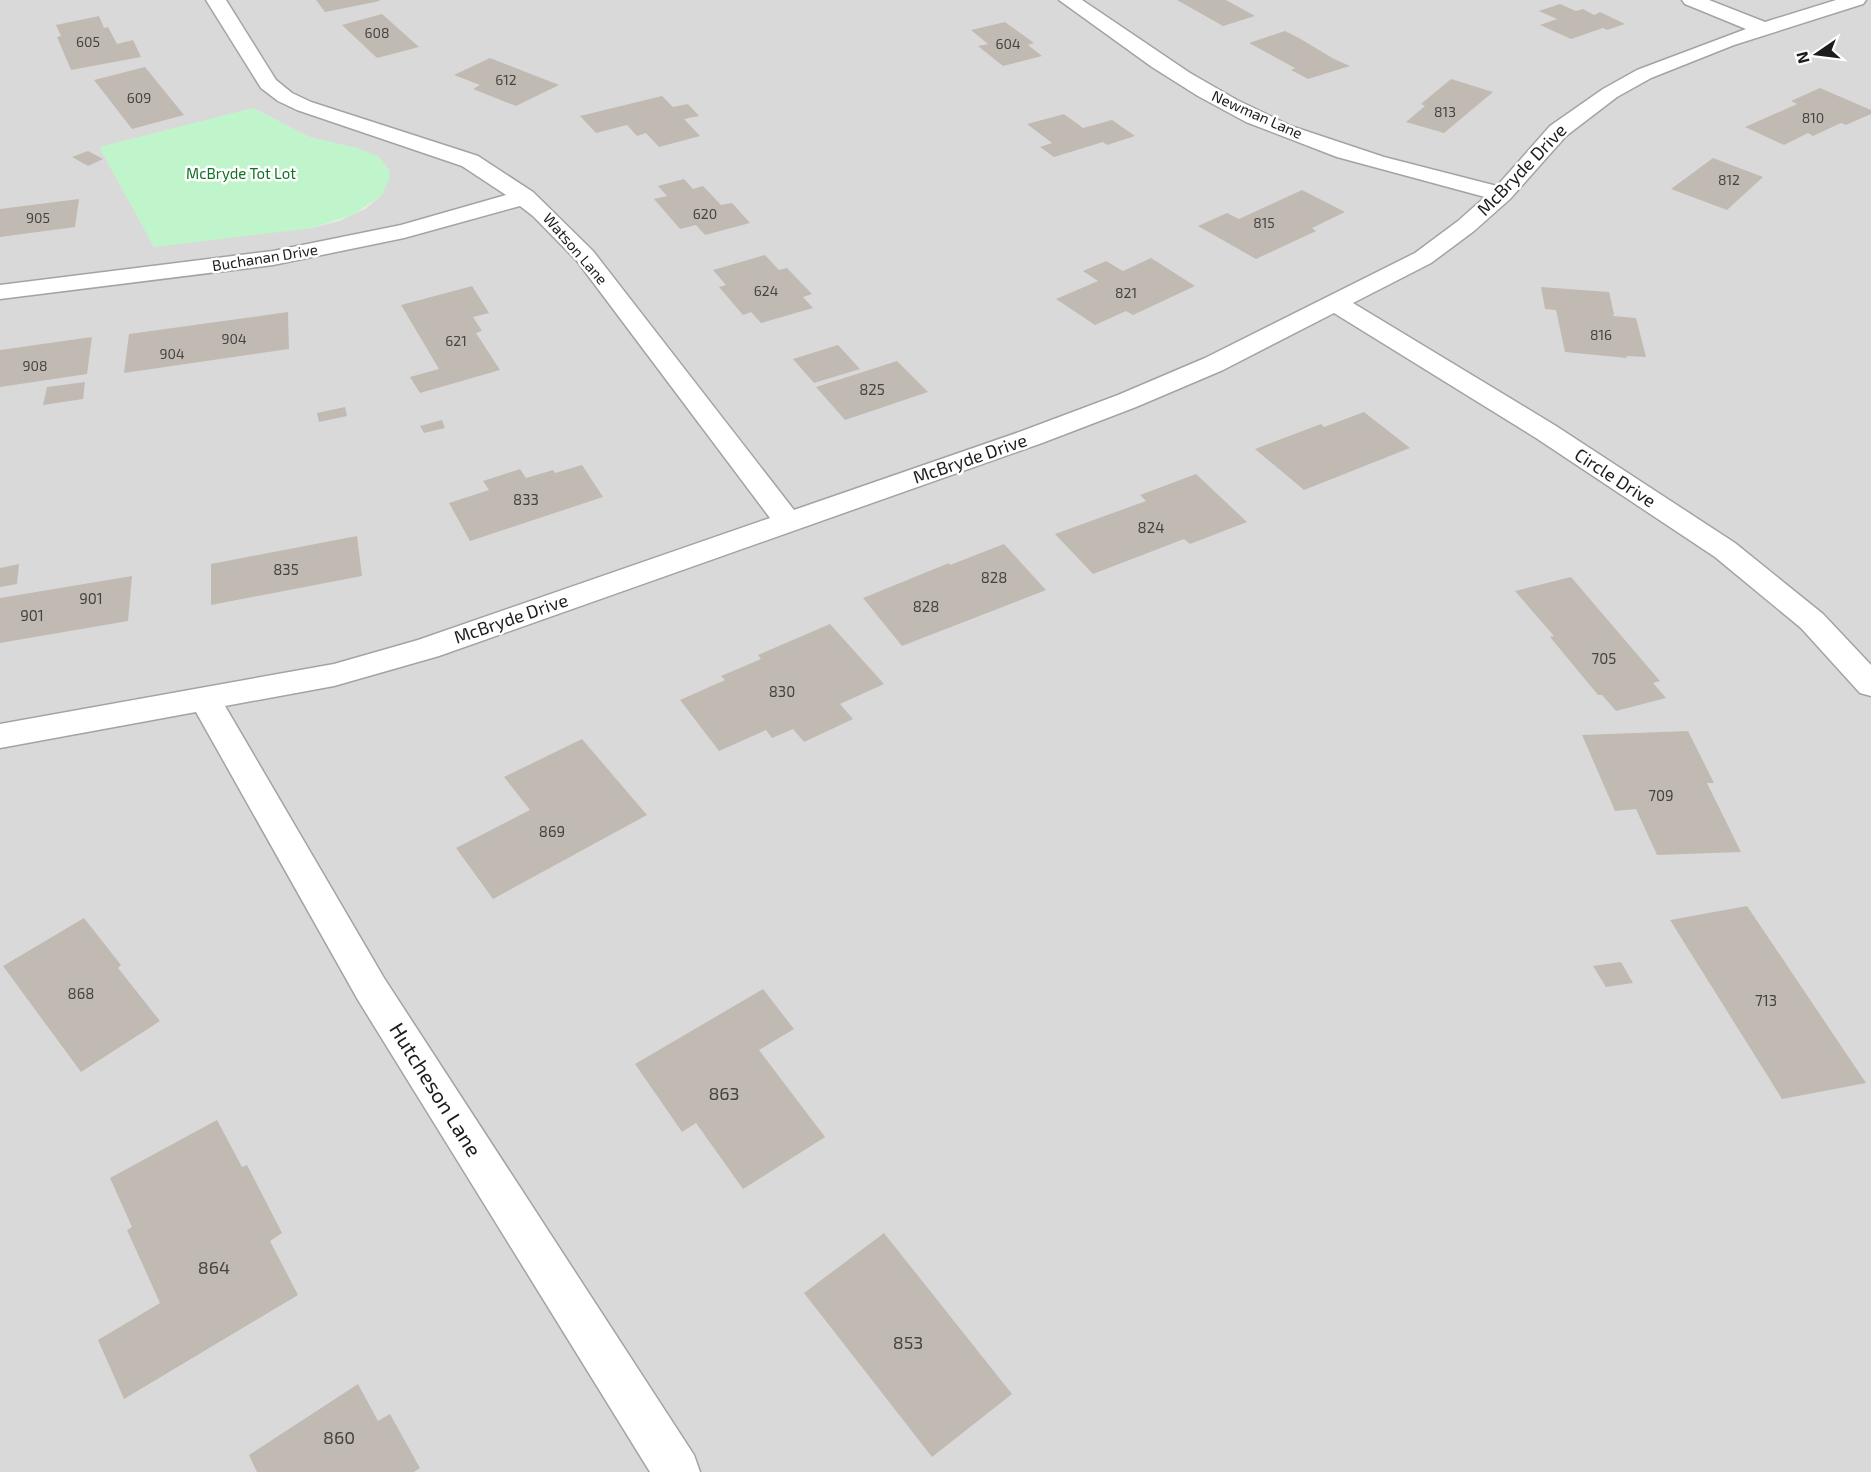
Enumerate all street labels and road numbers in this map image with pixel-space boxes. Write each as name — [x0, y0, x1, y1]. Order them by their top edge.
street label: Newman Lane — [1209, 86, 1305, 142]
street label: McBryde Drive — [1472, 119, 1571, 220]
street label: Watson Lane — [540, 209, 612, 288]
street label: Buchanan Drive — [211, 240, 319, 274]
street label: McBryde Drive — [910, 428, 1030, 488]
street label: Circle Drive — [1571, 443, 1660, 512]
street label: McBryde Drive — [451, 588, 571, 648]
street label: Hutcheson Lane — [385, 1018, 487, 1161]

